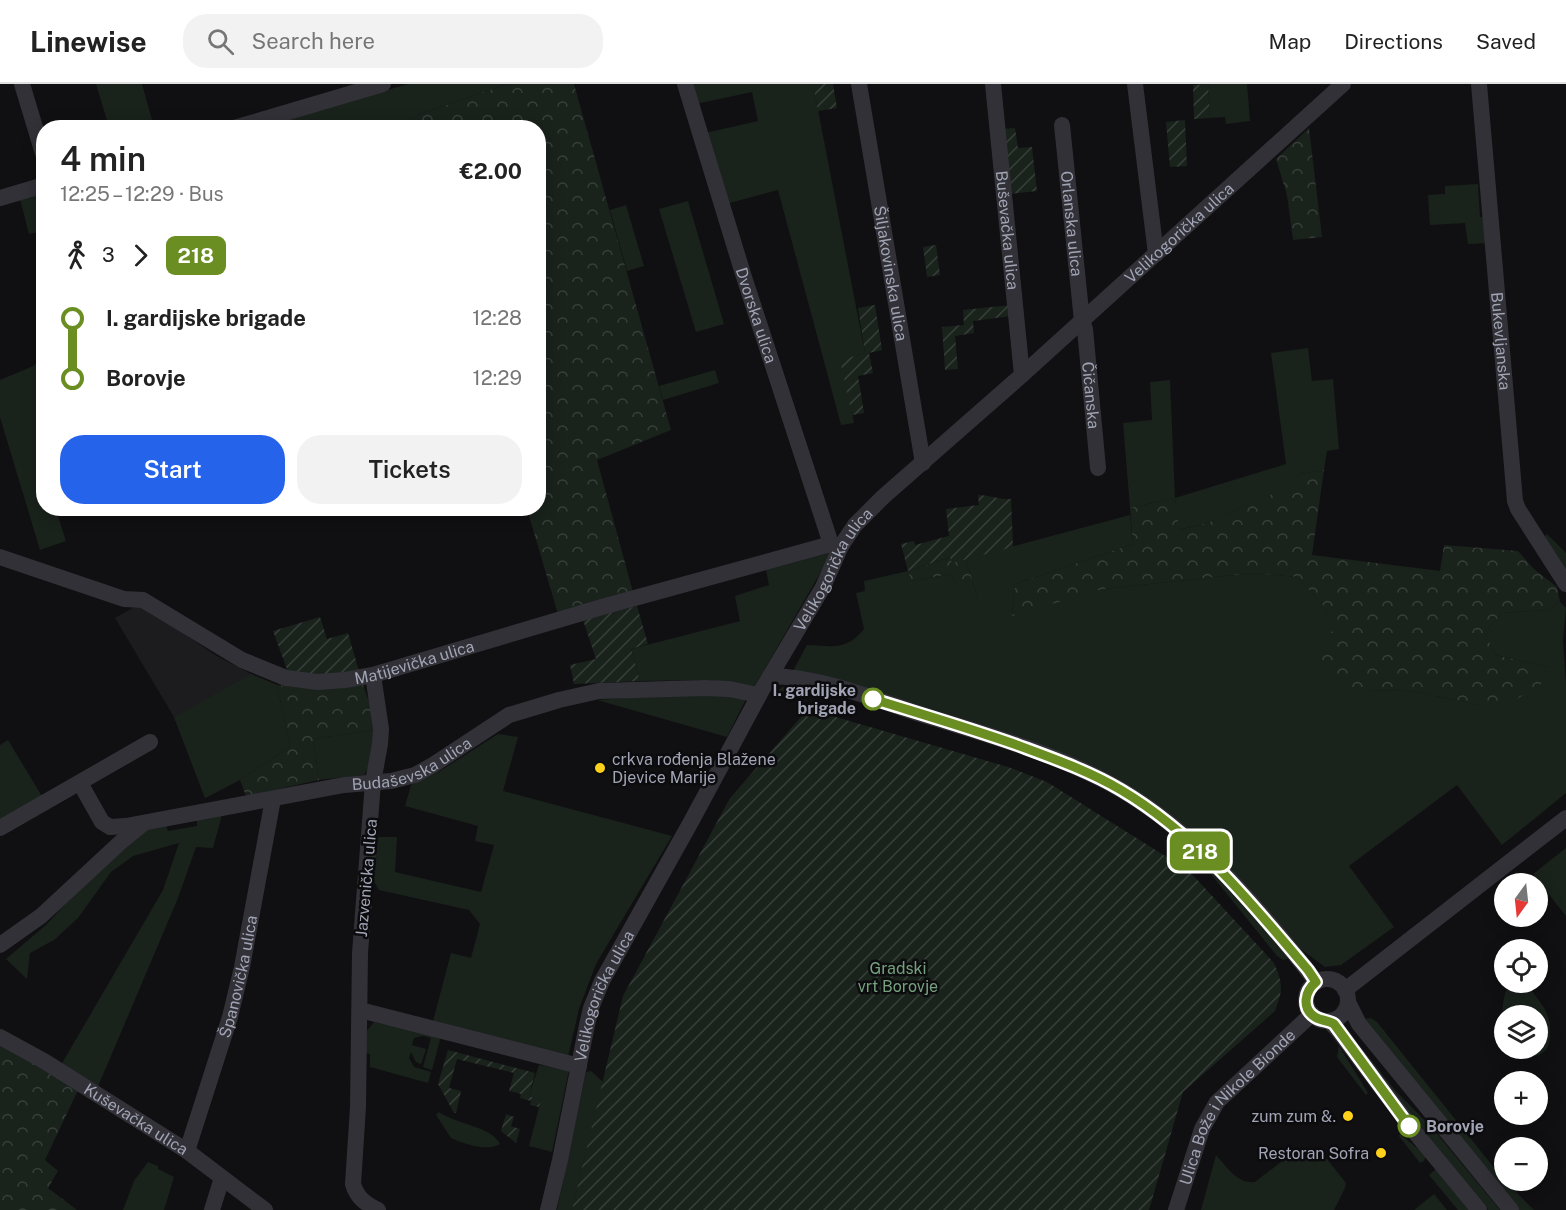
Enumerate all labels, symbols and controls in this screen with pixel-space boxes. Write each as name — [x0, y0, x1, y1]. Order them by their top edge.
search box — [183, 14, 603, 68]
text: Linewise — [30, 25, 147, 58]
icon: search — [204, 25, 237, 58]
text: Search here — [252, 28, 375, 54]
text: Map — [1269, 29, 1311, 54]
text: Directions — [1344, 29, 1443, 54]
text: Saved — [1476, 29, 1536, 54]
text: 4 min — [60, 140, 146, 178]
text: €2.00 — [459, 158, 522, 184]
street label: Buševačka ulica — [992, 170, 1022, 291]
street label: Orlanska ulica — [1057, 170, 1086, 277]
street label: Velikogorička ulica — [1121, 179, 1238, 287]
text: 12:25 – 12:29 · Bus — [60, 182, 224, 206]
street label: Šiljakovinska ulica — [870, 204, 911, 342]
icon: walk — [60, 239, 93, 272]
icon: forward — [124, 239, 157, 272]
text: 3 — [102, 243, 115, 267]
text: 218 — [178, 243, 214, 268]
street label: Dvorska ulica — [732, 265, 780, 366]
street label: Bukevljanska — [1487, 291, 1514, 391]
text: I. gardijske brigade — [106, 305, 306, 331]
text: 12:28 — [472, 306, 522, 330]
street label: Čičanska — [1078, 361, 1103, 430]
text: Borovje — [106, 365, 186, 391]
text: 12:29 — [473, 366, 522, 390]
button: Start — [60, 435, 285, 504]
button: Tickets — [297, 435, 522, 504]
street label: Velikogorička ulica — [790, 504, 877, 635]
street label: Matijevička ulica — [353, 637, 476, 688]
place label: I. gardijske brigade — [773, 681, 856, 718]
marker: I. gardijske brigade — [862, 688, 884, 710]
street label: Budaševska ulica — [351, 733, 475, 794]
place label: crkva rođenja Blažene Djevice Marije — [612, 750, 776, 787]
marker: crkva rođenja Blažene Djevice Marije — [593, 761, 607, 775]
street label: Jazvenička ulica — [352, 818, 381, 938]
line badge: 218 — [1166, 832, 1234, 870]
text: 218 — [1182, 839, 1218, 864]
north arrow — [1494, 873, 1548, 927]
map controls — [1494, 873, 1548, 1191]
street label: Španovička ulica — [214, 914, 261, 1040]
street label: Velikogorička ulica — [571, 927, 638, 1064]
button: locate — [1494, 939, 1548, 993]
park label: Gradski vrt Borovje — [858, 959, 938, 996]
button: layers — [1494, 1005, 1548, 1059]
street label: Ulica Bože i Nikole Bionde — [1176, 1025, 1299, 1187]
button: + — [1494, 1071, 1548, 1125]
street label: Kuševačka ulica — [80, 1080, 191, 1159]
place label: zum zum &. — [1252, 1107, 1336, 1126]
marker: zum zum &. — [1341, 1109, 1355, 1123]
marker: Borovje — [1398, 1115, 1420, 1137]
place label: Borovje — [1426, 1117, 1484, 1136]
button: − — [1494, 1137, 1548, 1191]
place label: Restoran Sofra — [1258, 1144, 1369, 1163]
marker: Restoran Sofra — [1374, 1146, 1388, 1160]

